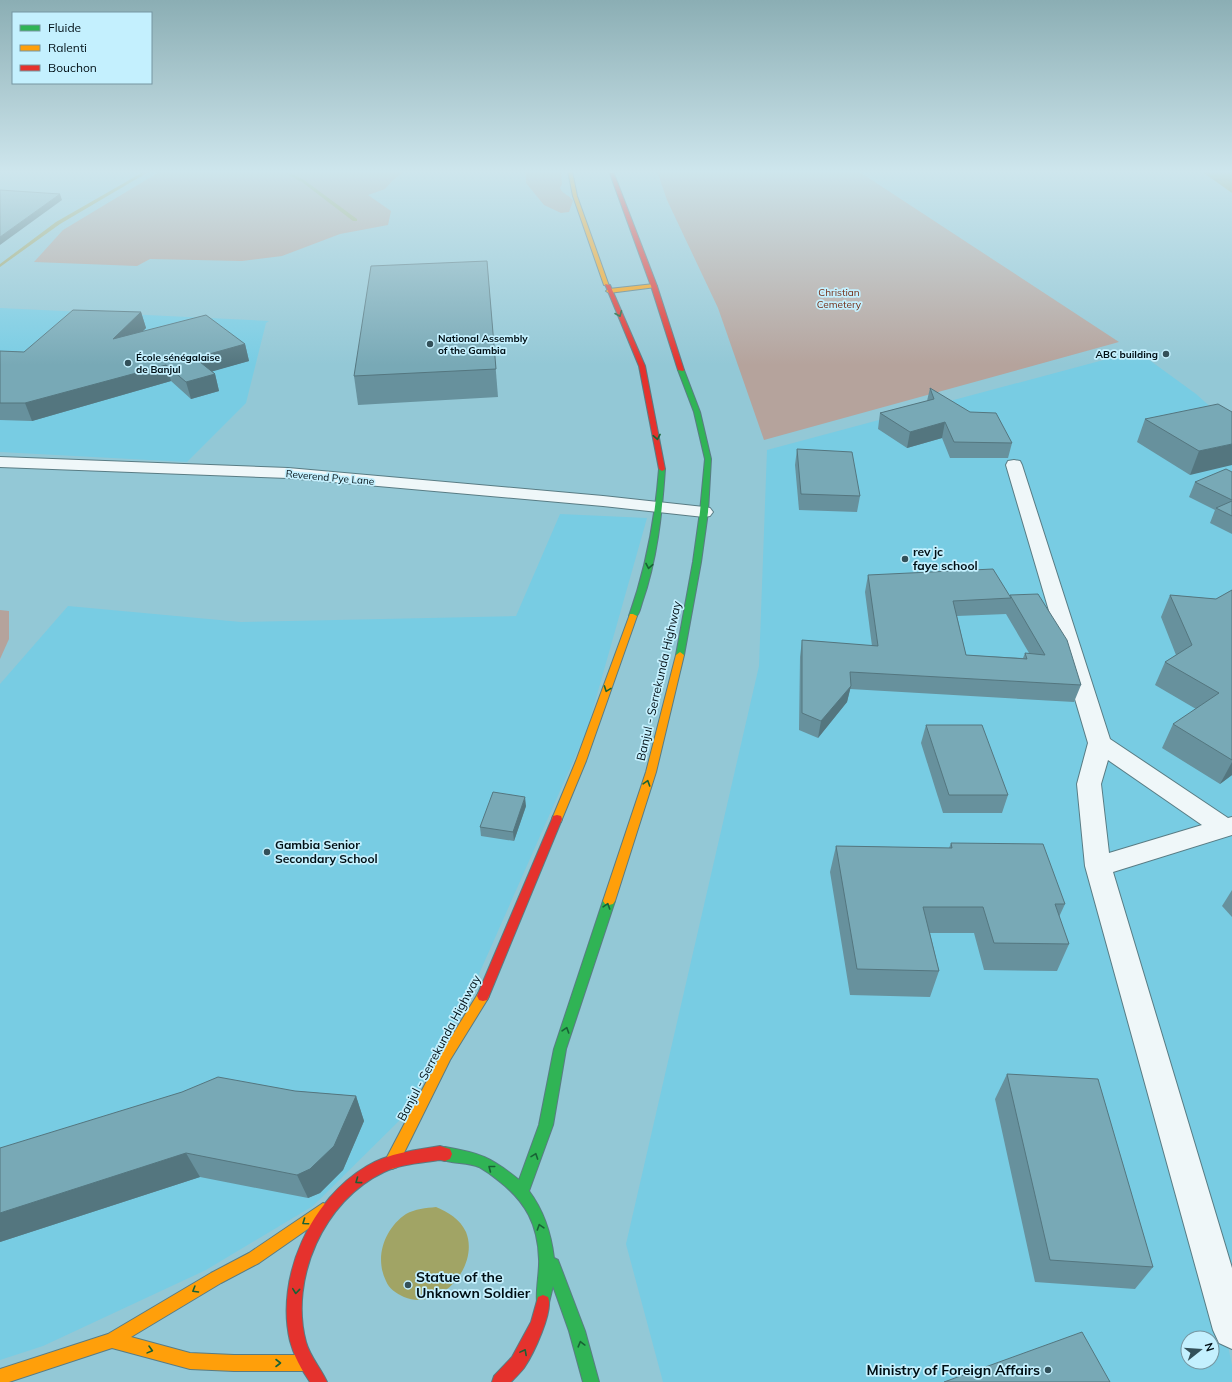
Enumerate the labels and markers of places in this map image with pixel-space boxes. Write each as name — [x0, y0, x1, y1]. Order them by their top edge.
place label: National Assembly of the Gambia — [438, 332, 528, 357]
marker: National Assembly of the Gambia — [425, 339, 435, 349]
place label: ABC building — [1096, 348, 1158, 361]
marker: ABC building — [1161, 349, 1171, 359]
place label: École sénégalaise de Banjul — [136, 351, 220, 376]
marker: École sénégalaise de Banjul — [123, 358, 133, 368]
place label: rev jc faye school — [913, 544, 978, 573]
marker: rev jc faye school — [900, 554, 910, 564]
place label: Gambia Senior Secondary School — [275, 837, 378, 866]
marker: Gambia Senior Secondary School — [262, 847, 272, 857]
place label: Statue of the Unknown Soldier — [416, 1268, 531, 1302]
marker: Statue of the Unknown Soldier — [403, 1280, 413, 1290]
place label: Ministry of Foreign Affairs — [866, 1361, 1040, 1379]
marker: Ministry of Foreign Affairs — [1043, 1365, 1053, 1375]

